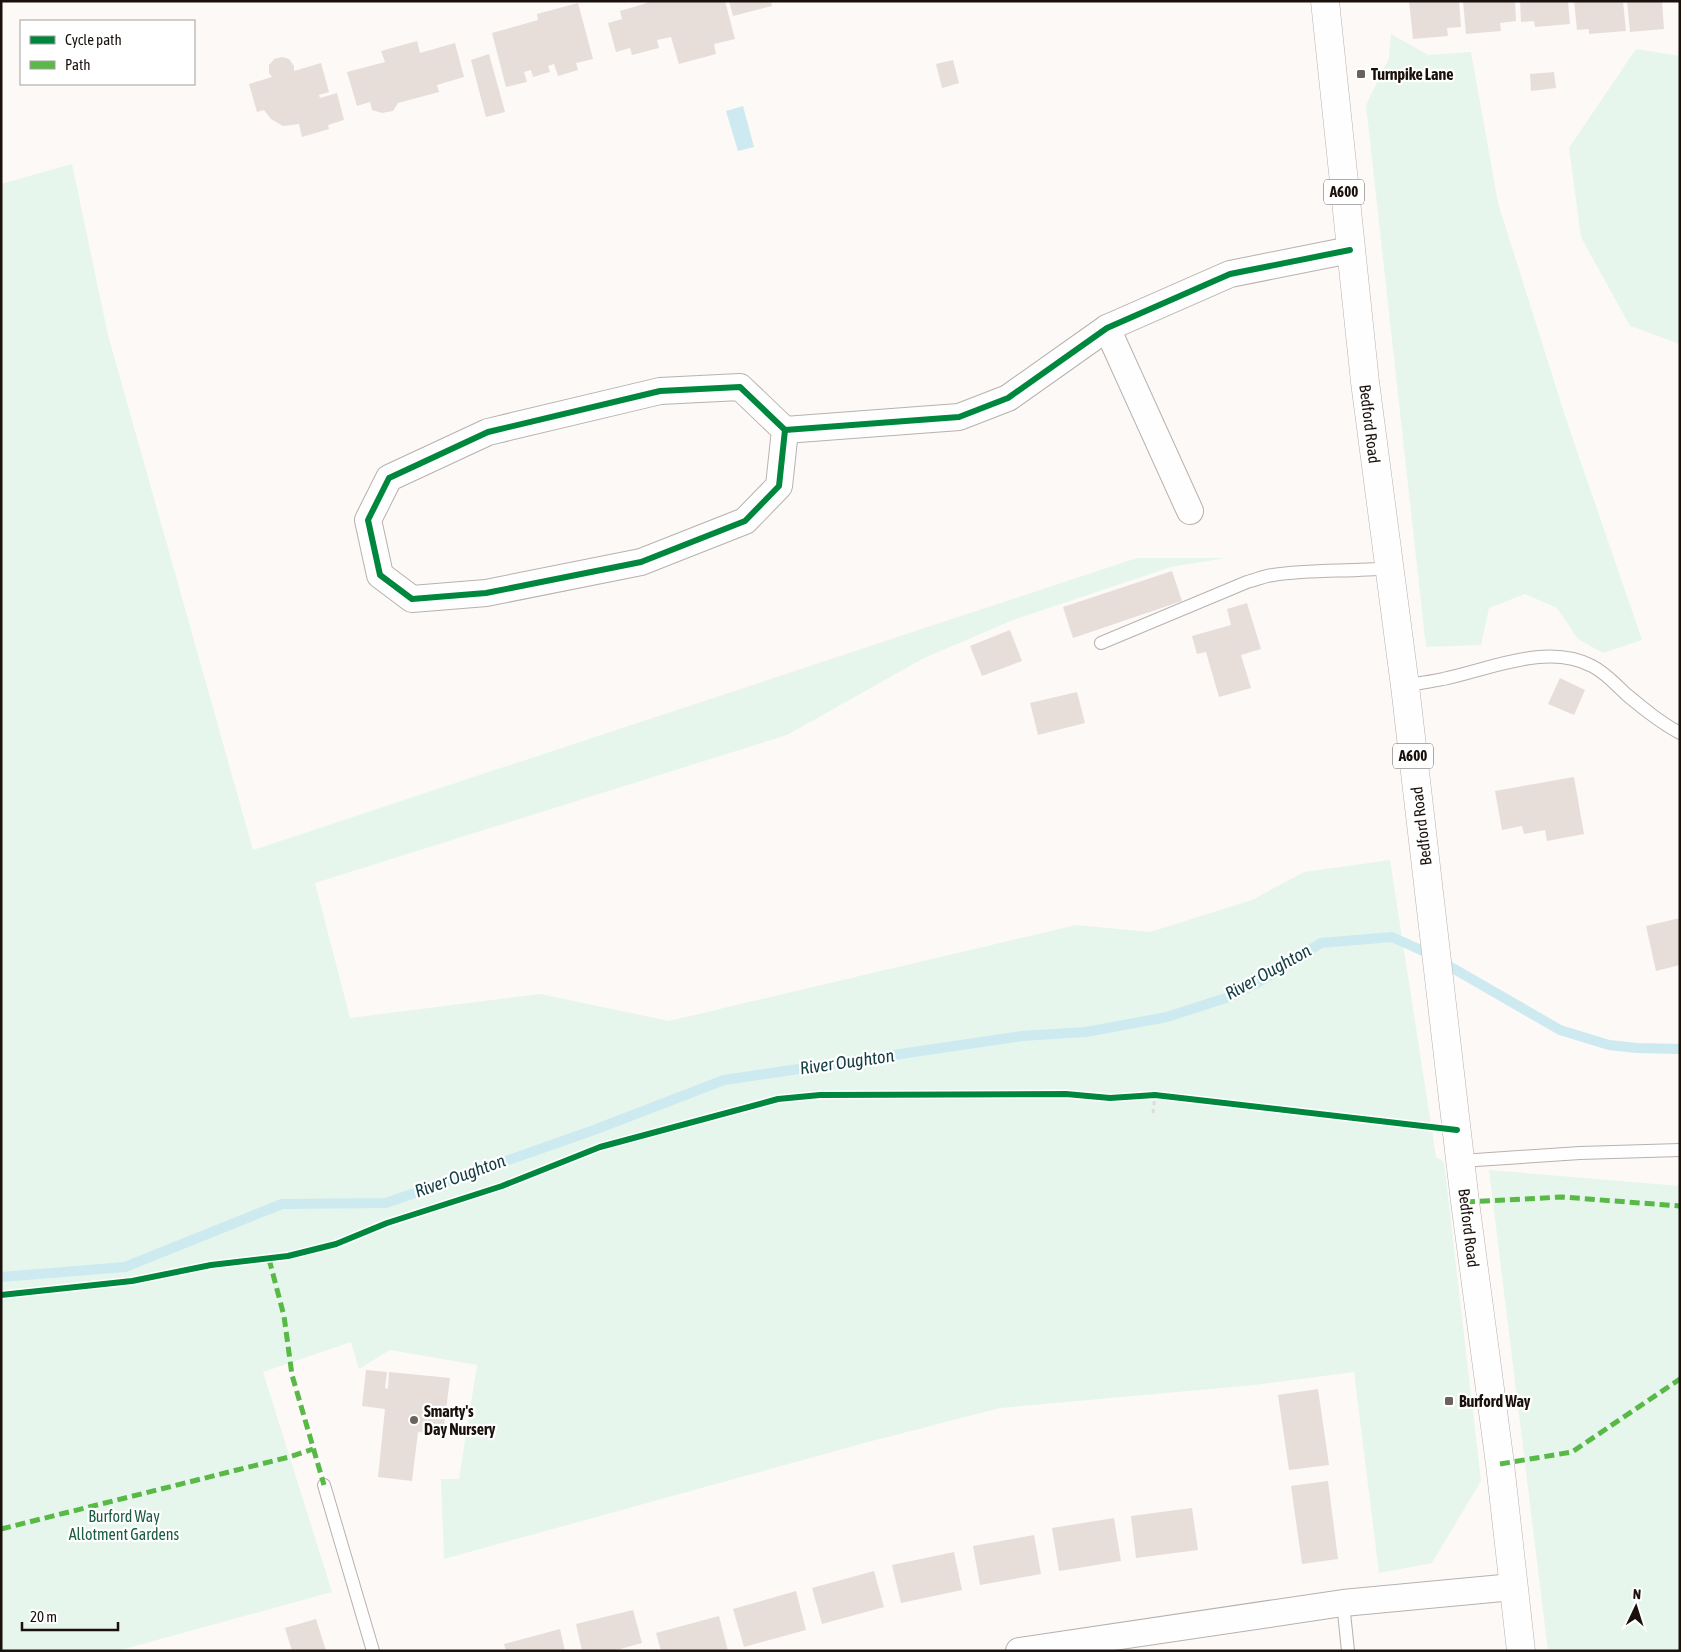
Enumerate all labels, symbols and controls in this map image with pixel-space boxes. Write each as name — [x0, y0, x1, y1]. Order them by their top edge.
legend — [20, 20, 195, 85]
text: Cycle path — [65, 31, 122, 48]
text: Path — [65, 56, 91, 73]
place label: Turnpike Lane — [1371, 65, 1454, 83]
marker: Turnpike Lane — [1355, 68, 1367, 80]
road number: A600 — [1324, 180, 1364, 204]
street label: Bedford Road — [1356, 384, 1384, 464]
road number: A600 — [1393, 744, 1433, 768]
street label: Bedford Road — [1407, 786, 1435, 866]
water label: River Oughton — [1221, 939, 1315, 1004]
water label: River Oughton — [798, 1044, 896, 1079]
water label: River Oughton — [412, 1149, 508, 1202]
street label: Bedford Road — [1455, 1188, 1483, 1268]
place label: Burford Way — [1459, 1392, 1531, 1410]
marker: Burford Way — [1443, 1395, 1455, 1407]
place label: Smarty's Day Nursery — [424, 1402, 496, 1438]
marker: Smarty's Day Nursery — [408, 1414, 420, 1426]
park label: Burford Way Allotment Gardens — [69, 1507, 180, 1543]
north arrow — [1611, 1582, 1661, 1632]
text: N — [1632, 1586, 1642, 1602]
scale bar — [22, 1600, 119, 1632]
text: 20 m — [30, 1608, 57, 1625]

